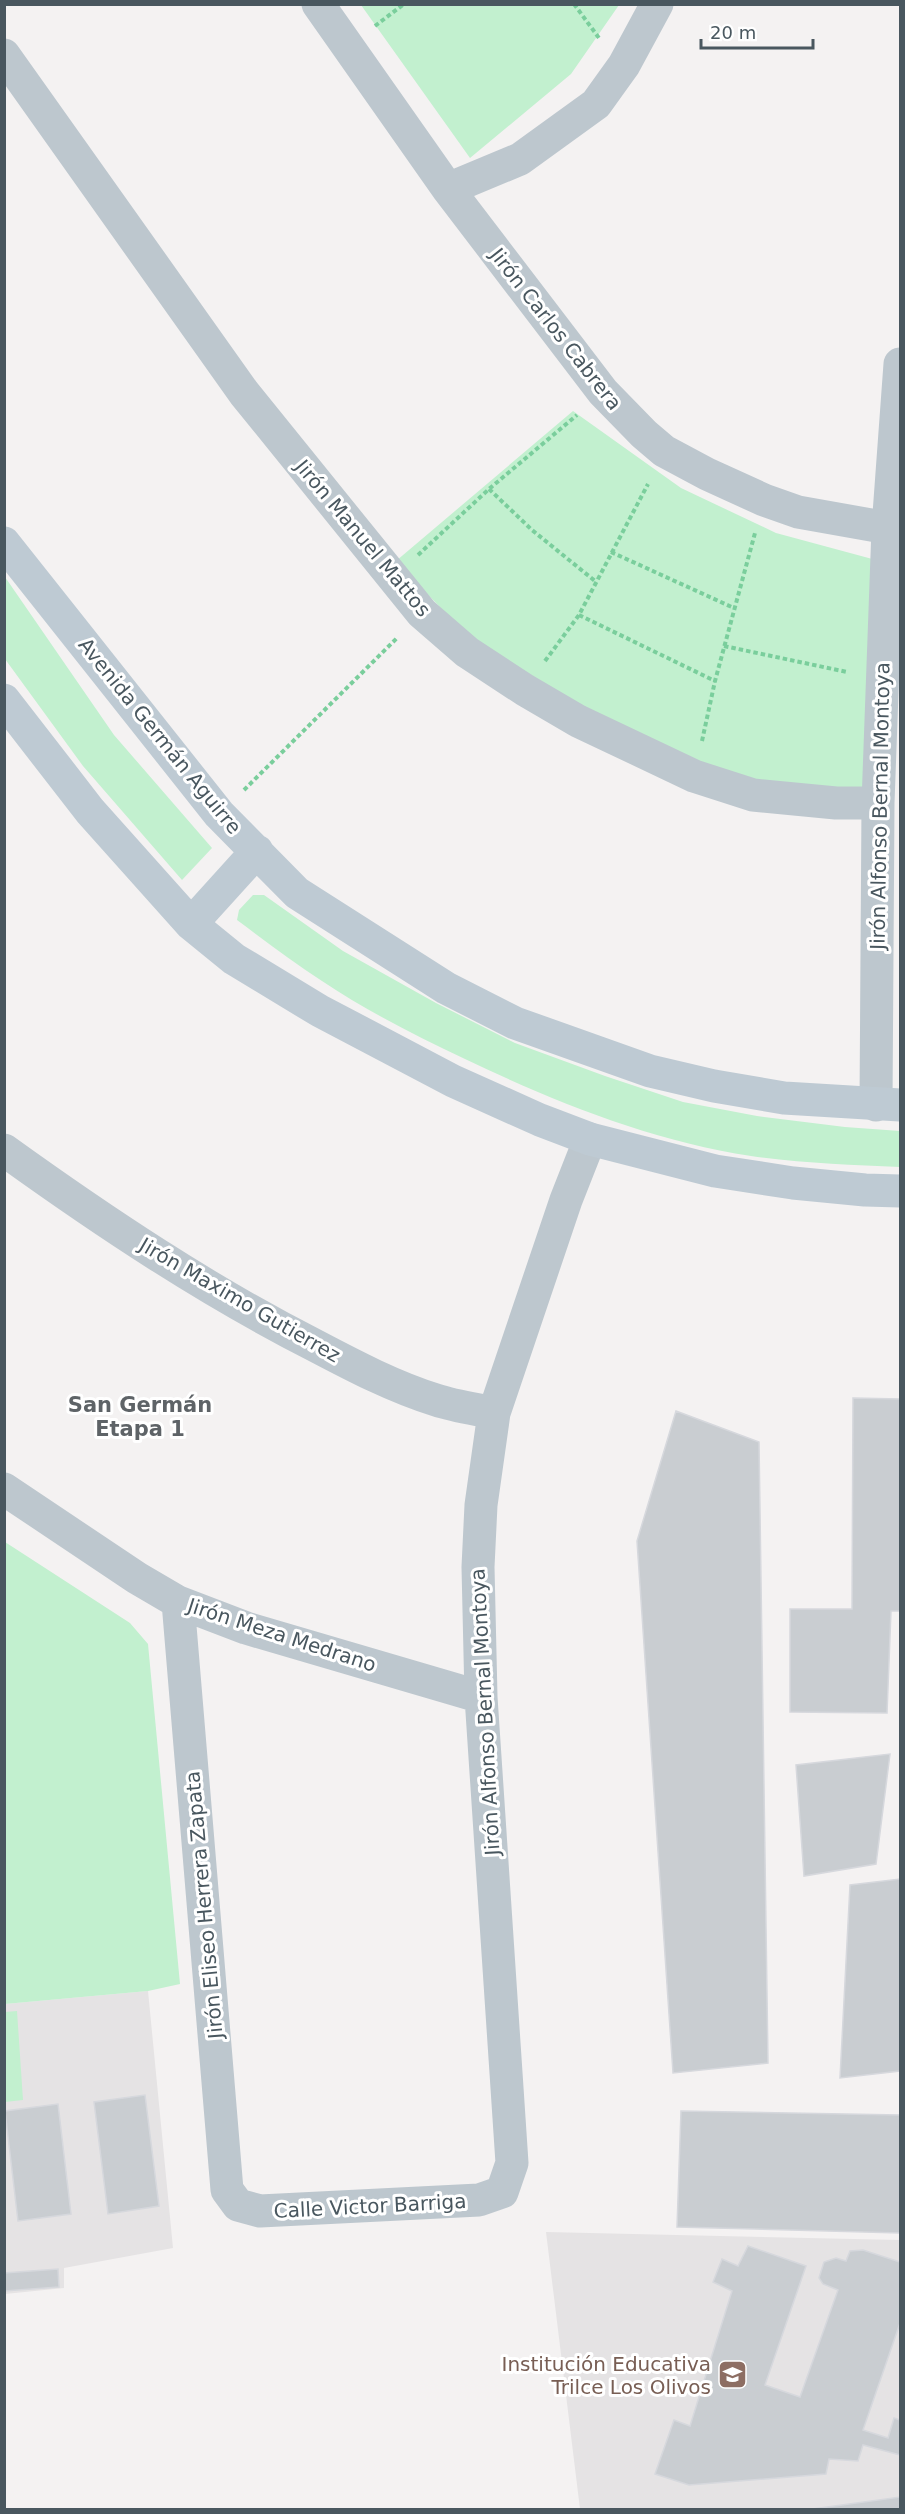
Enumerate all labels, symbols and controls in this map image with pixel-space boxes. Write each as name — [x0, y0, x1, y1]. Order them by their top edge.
scale bar — [701, 12, 814, 50]
text: 20 m — [710, 22, 756, 43]
street label: Jirón Carlos Cabrera — [484, 242, 627, 415]
street label: Jirón Manuel Mattos — [289, 453, 436, 621]
street label: Avenida Germán Aguirre — [74, 633, 246, 839]
street label: Jirón Alfonso Bernal Montoya — [865, 662, 895, 952]
street label: Jirón Maximo Gutierrez — [134, 1232, 345, 1367]
district label: San Germán Etapa 1 — [68, 1393, 212, 1441]
street label: Jirón Alfonso Bernal Montoya — [465, 1568, 505, 1858]
street label: Jirón Meza Medrano — [183, 1593, 379, 1677]
street label: Jirón Eliseo Herrera Zapata — [180, 1770, 228, 2042]
street label: Calle Victor Barriga — [273, 2189, 467, 2223]
place label: Institución Educativa Trilce Los Olivos — [502, 2352, 711, 2399]
school or university icon: Institución Educativa Trilce Los Olivos — [716, 2359, 748, 2391]

